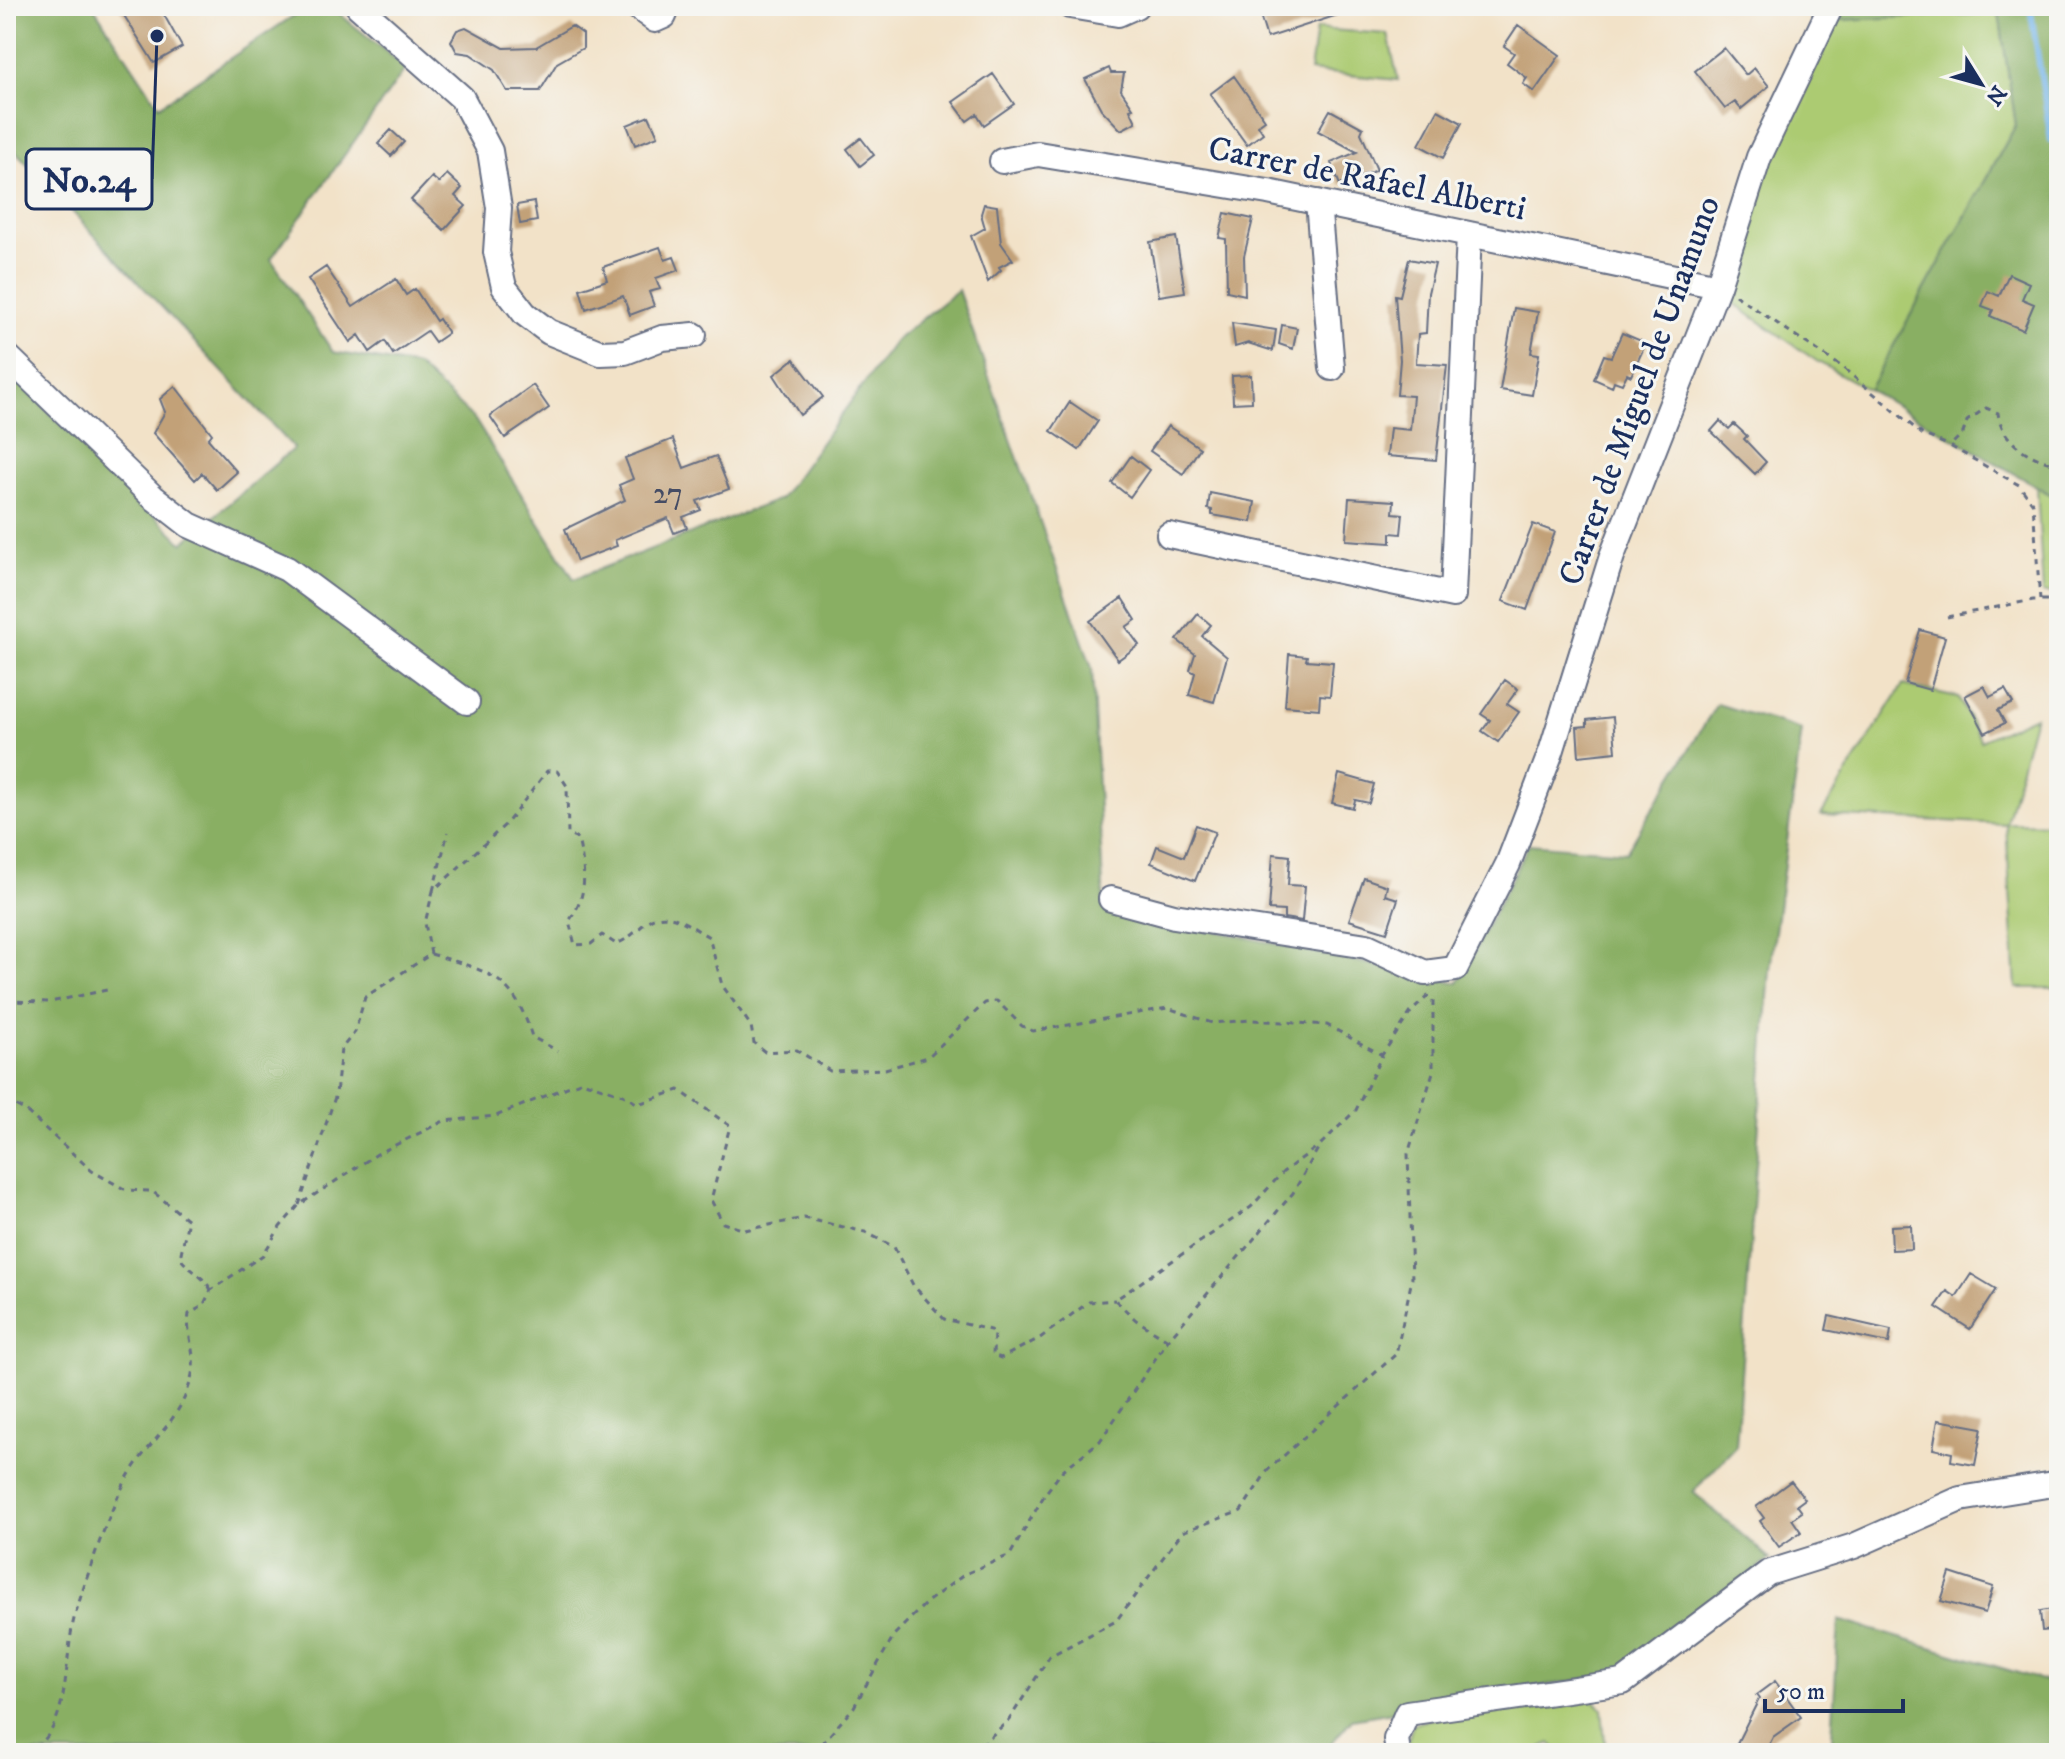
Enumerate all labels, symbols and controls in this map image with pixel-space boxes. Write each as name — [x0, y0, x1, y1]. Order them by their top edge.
north arrow — [1941, 44, 2021, 124]
text: N — [1980, 80, 2012, 110]
street label: Carrer de Rafael Alberti — [1205, 128, 1529, 230]
callout: No.24 — [26, 149, 152, 209]
text: No.24 — [42, 159, 137, 204]
street label: Carrer de Miguel de Unamuno — [1550, 191, 1730, 591]
house number: 27 — [653, 476, 683, 513]
scale bar — [1765, 1663, 1903, 1713]
text: 50 m — [1777, 1677, 1825, 1707]

